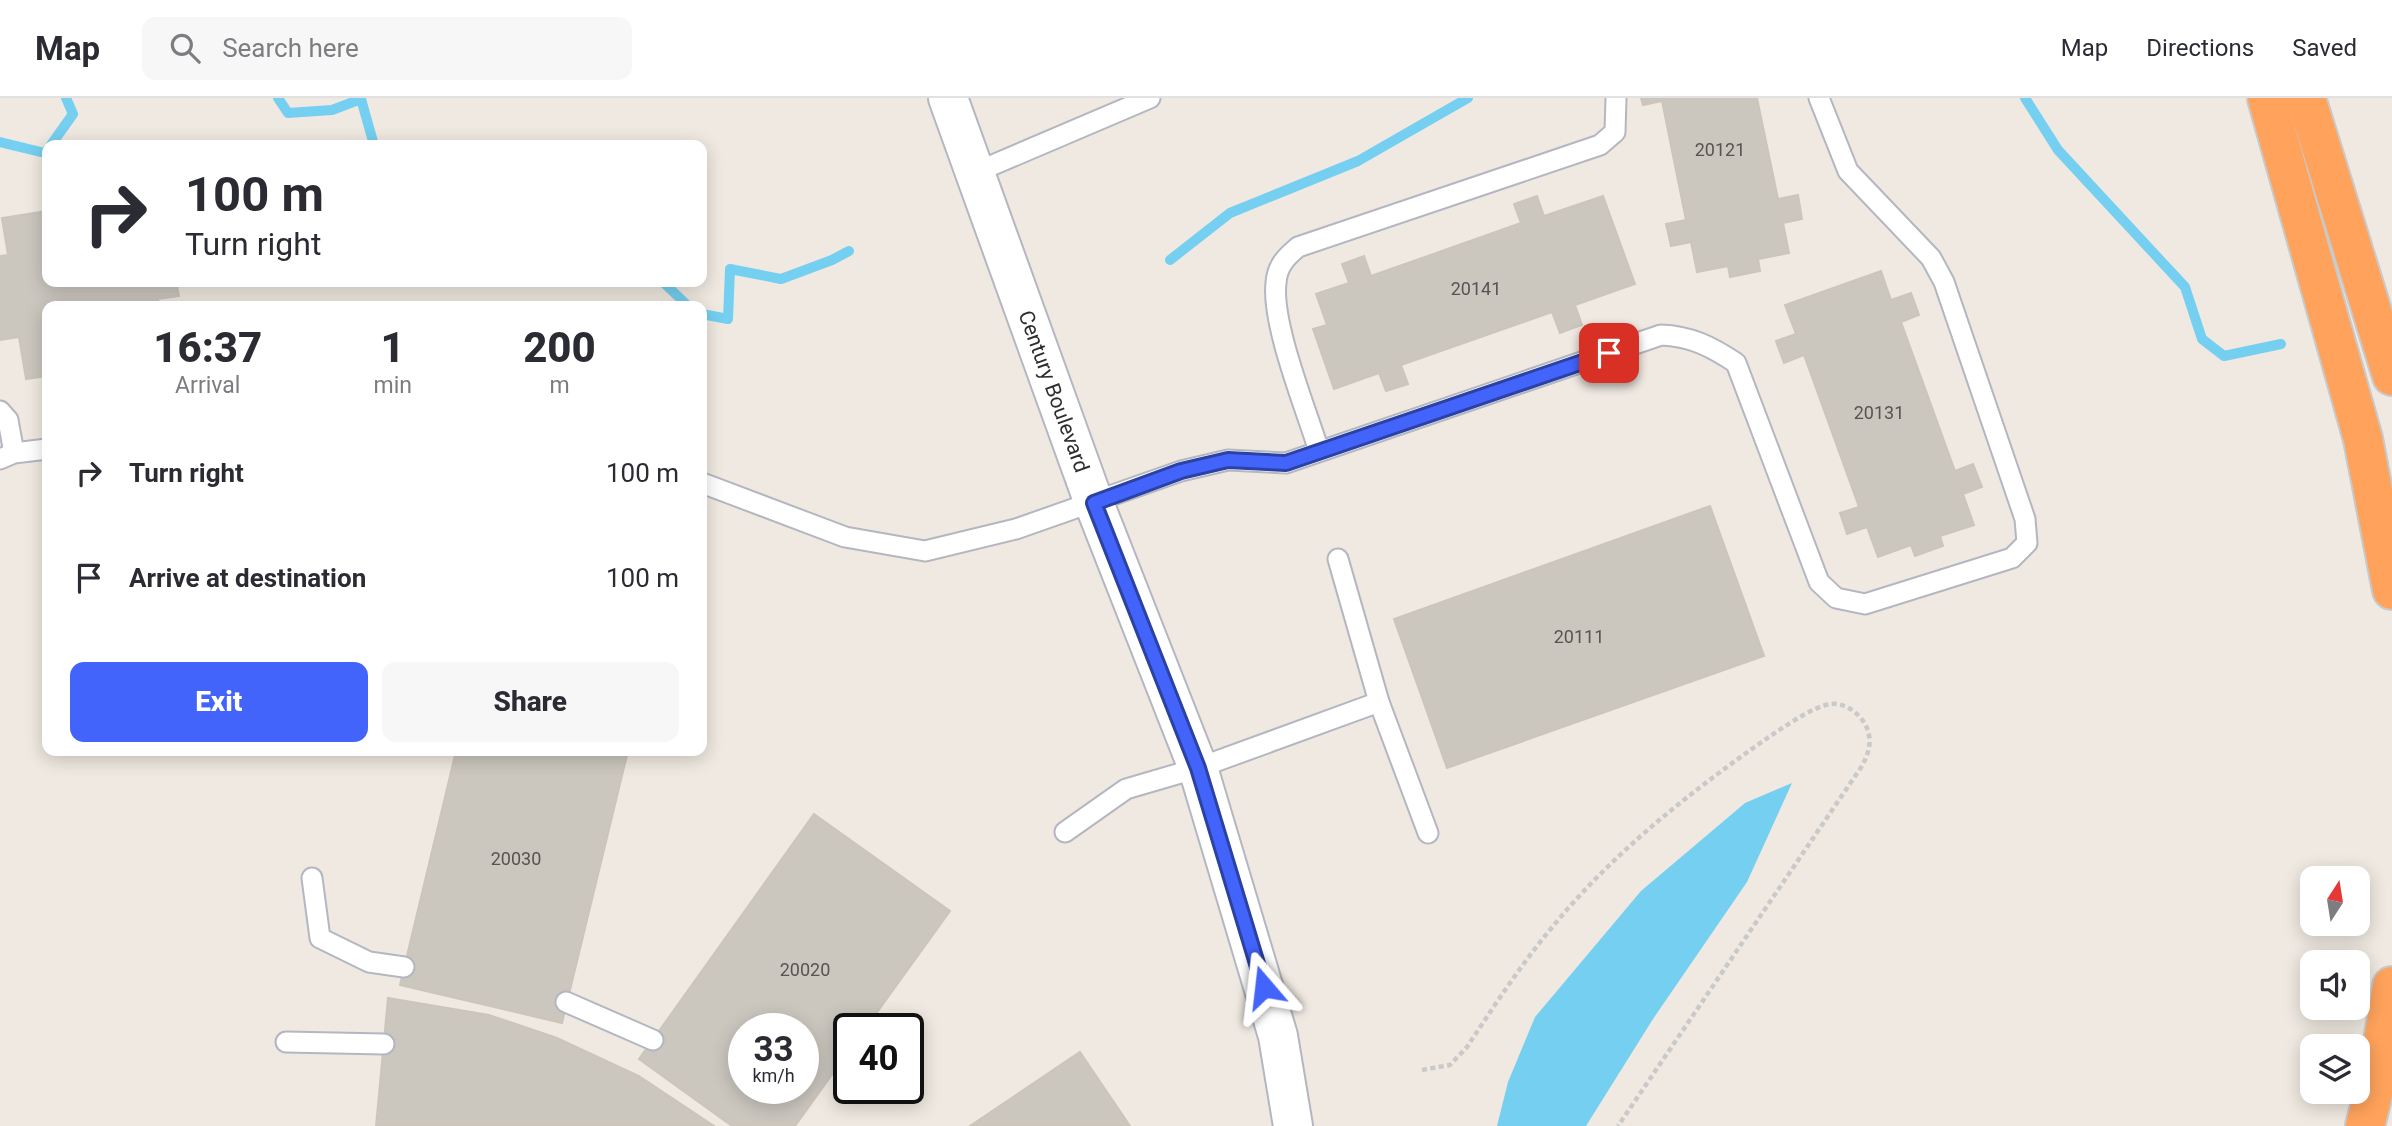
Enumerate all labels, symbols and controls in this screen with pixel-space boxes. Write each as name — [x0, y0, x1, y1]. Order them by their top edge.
search box — [142, 17, 632, 80]
text: Map — [35, 29, 100, 68]
icon: search — [166, 29, 204, 67]
text: Search here — [222, 33, 359, 63]
text: Map — [2061, 34, 2108, 62]
text: Directions — [2146, 34, 2254, 62]
text: Saved — [2292, 34, 2357, 62]
house number: 20121 — [1695, 139, 1745, 160]
text: 100 m — [185, 166, 324, 223]
icon: right — [70, 168, 161, 259]
text: Turn right — [185, 225, 321, 263]
house number: 20141 — [1451, 278, 1501, 299]
street label: Century Boulevard — [1014, 307, 1094, 476]
text: 16:37 — [153, 323, 262, 372]
text: 1 — [381, 323, 405, 372]
text: 200 — [523, 323, 596, 372]
pin — [1579, 323, 1639, 383]
icon: arrive — [1590, 334, 1628, 372]
text: Arrival — [175, 372, 240, 399]
text: min — [373, 372, 412, 399]
text: m — [549, 372, 570, 399]
house number: 20131 — [1854, 402, 1904, 423]
icon: right — [70, 454, 108, 492]
text: Turn right — [129, 458, 244, 488]
text: 100 m — [606, 458, 679, 488]
icon: arrive — [70, 559, 108, 597]
text: Arrive at destination — [129, 563, 366, 593]
text: 100 m — [606, 563, 679, 593]
house number: 20111 — [1554, 626, 1604, 647]
button: Exit — [70, 662, 368, 742]
button: Share — [382, 662, 679, 742]
house number: 20030 — [491, 848, 541, 869]
north arrow — [2300, 866, 2370, 936]
map controls — [2300, 866, 2370, 1104]
position arrow — [1227, 950, 1301, 1024]
button: sound — [2300, 950, 2370, 1020]
house number: 20020 — [780, 959, 830, 980]
speed limit sign: 40 — [833, 1013, 924, 1104]
text: 33 — [753, 1029, 794, 1070]
button: layers — [2300, 1034, 2370, 1104]
text: km/h — [752, 1065, 795, 1086]

